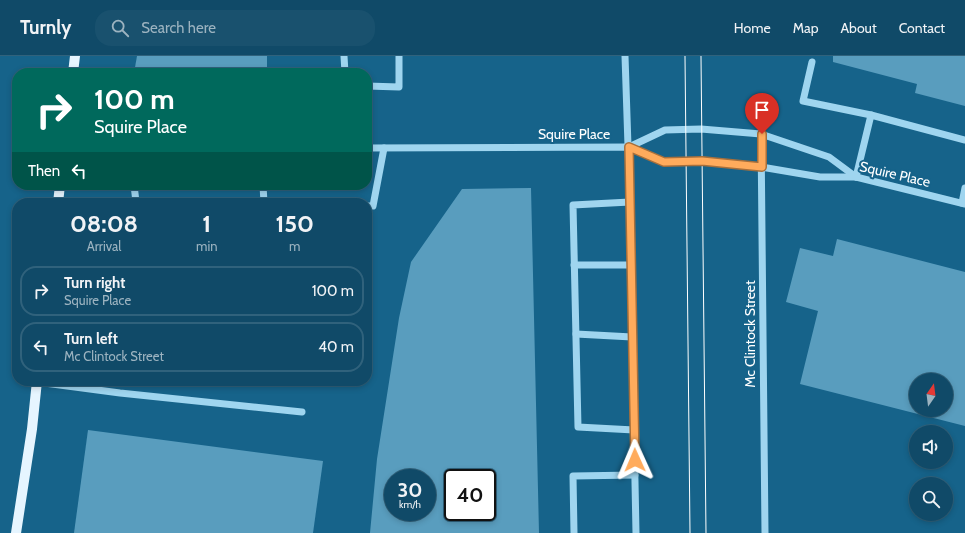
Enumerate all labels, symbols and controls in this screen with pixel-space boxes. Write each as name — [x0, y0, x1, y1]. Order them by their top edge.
search box — [95, 10, 375, 46]
text: Turnly — [20, 16, 71, 39]
icon: search — [109, 17, 131, 39]
text: Search here — [141, 19, 216, 37]
text: Home — [734, 19, 771, 37]
text: Map — [793, 19, 818, 37]
text: About — [840, 19, 877, 37]
text: Contact — [899, 19, 945, 37]
text: 100 m — [94, 82, 175, 116]
icon: right — [28, 84, 80, 136]
pin — [745, 93, 779, 134]
icon: arrive — [751, 99, 773, 121]
text: Squire Place — [94, 116, 187, 138]
street label: Squire Place — [538, 125, 610, 143]
street label: Squire Place — [858, 157, 932, 191]
icon: left — [68, 160, 90, 182]
text: Then — [28, 162, 60, 180]
text: 08:08 — [70, 209, 138, 238]
text: 1 — [202, 209, 211, 238]
text: 150 — [275, 209, 314, 238]
text: Arrival — [87, 238, 121, 254]
text: min — [196, 238, 217, 254]
text: m — [289, 238, 300, 254]
text: Turn right — [64, 274, 125, 292]
icon: right — [30, 280, 52, 302]
street label: Mc Clintock Street — [741, 280, 759, 388]
text: 100 m — [312, 282, 354, 300]
text: Squire Place — [64, 292, 131, 308]
text: Turn left — [64, 330, 118, 348]
icon: left — [30, 336, 52, 358]
text: 40 m — [318, 338, 354, 356]
text: Mc Clintock Street — [64, 348, 164, 364]
north arrow — [909, 373, 953, 417]
map controls — [909, 373, 953, 521]
button: sound — [909, 425, 953, 469]
position arrow — [614, 439, 656, 481]
speed limit sign: 40 — [444, 469, 496, 521]
button: search — [909, 477, 953, 521]
text: 30 — [398, 478, 422, 502]
text: km/h — [399, 498, 421, 511]

